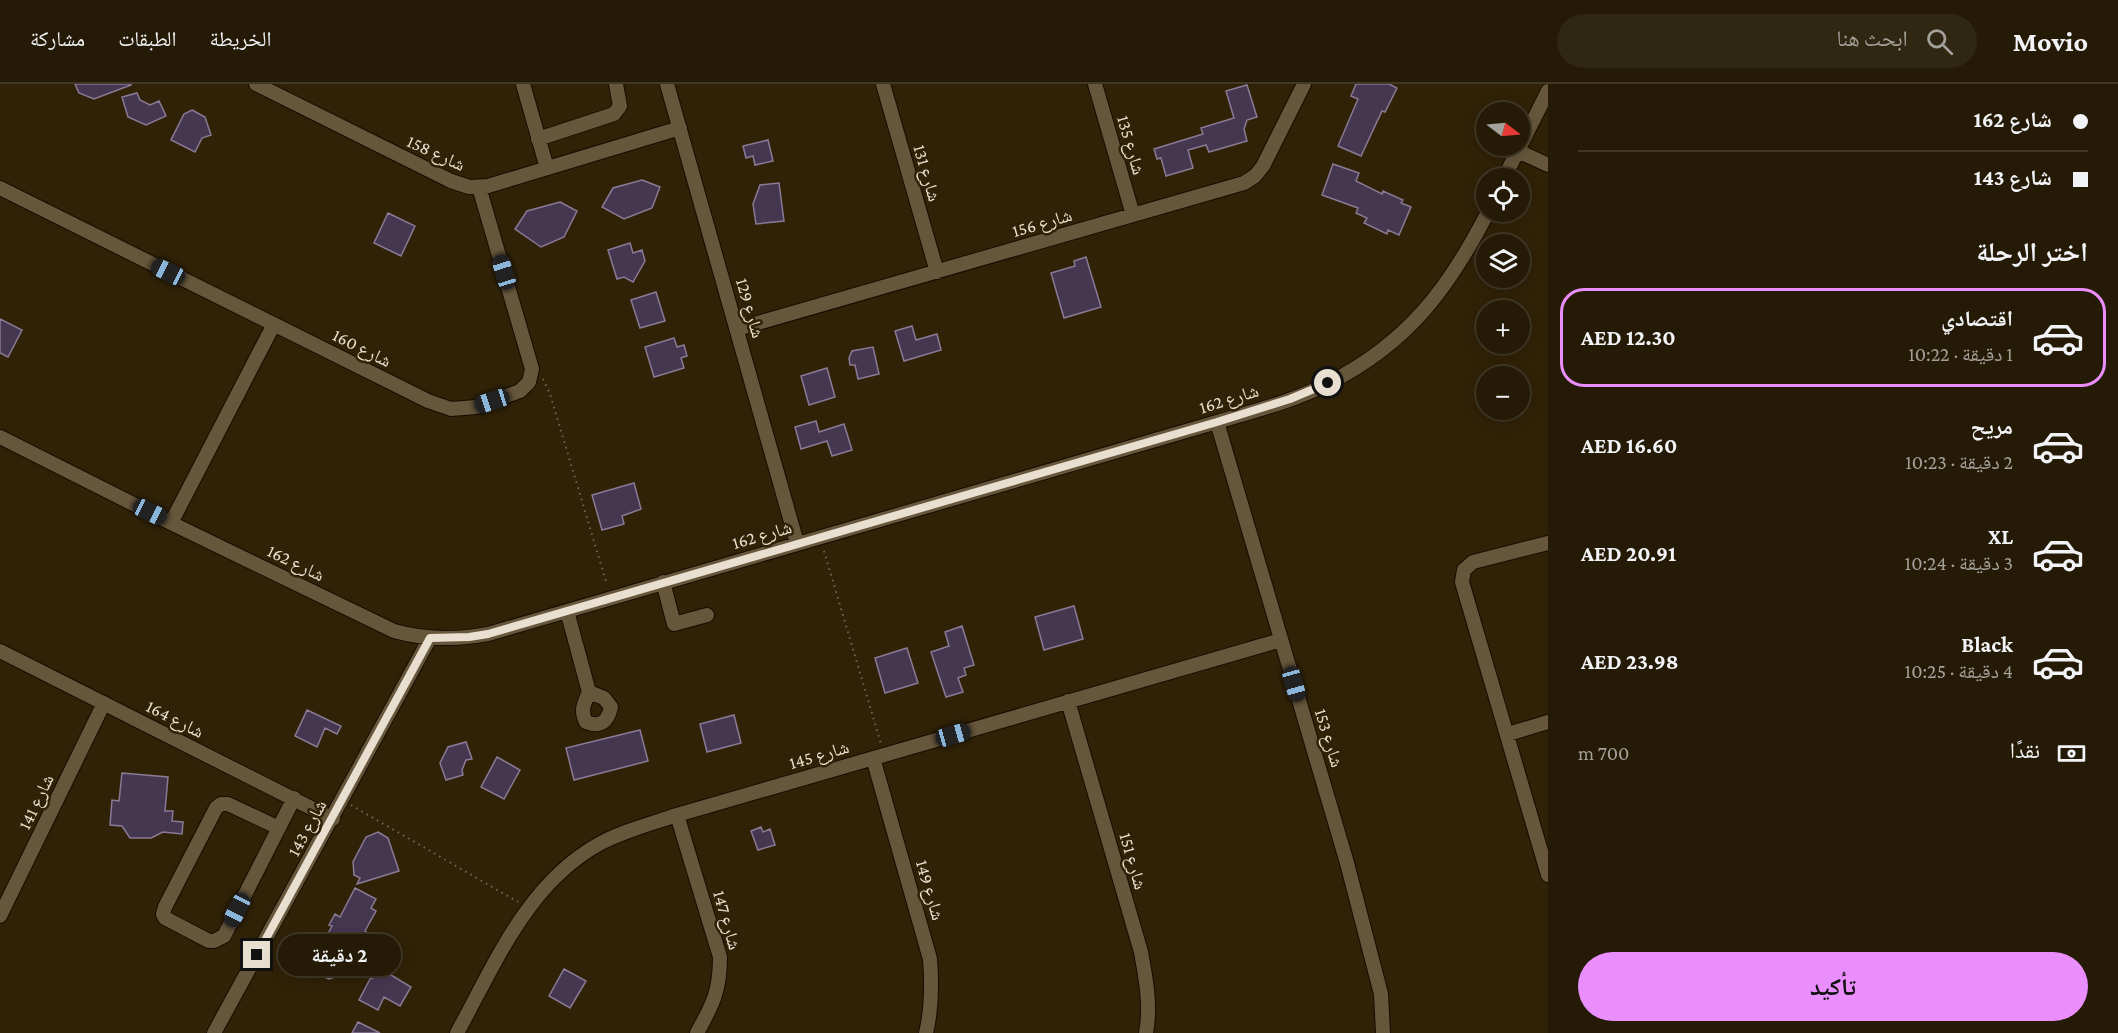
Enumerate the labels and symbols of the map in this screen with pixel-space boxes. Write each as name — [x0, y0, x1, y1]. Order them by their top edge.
north arrow — [1476, 102, 1530, 156]
street label: شارع 135 — [1112, 113, 1149, 177]
street label: شارع 158 — [403, 131, 468, 176]
street label: شارع 131 — [908, 142, 945, 204]
street label: شارع 156 — [1010, 205, 1074, 242]
car — [490, 252, 518, 292]
car — [148, 256, 188, 288]
street label: شارع 129 — [731, 276, 768, 340]
street label: شارع 160 — [329, 325, 395, 372]
route start — [1314, 369, 1341, 396]
street label: شارع 162 — [1197, 381, 1261, 418]
car — [472, 387, 512, 415]
car — [130, 496, 170, 528]
street label: شارع 162 — [730, 517, 794, 554]
street label: شارع 162 — [264, 541, 328, 586]
car — [1280, 664, 1308, 704]
street label: شارع 164 — [142, 696, 207, 743]
street label: شارع 153 — [1310, 706, 1347, 770]
car — [933, 721, 973, 749]
street label: شارع 145 — [787, 737, 851, 774]
street label: شارع 141 — [14, 771, 59, 833]
street label: شارع 143 — [283, 796, 331, 860]
street label: شارع 151 — [1114, 830, 1151, 892]
street label: شارع 149 — [911, 858, 948, 923]
street label: شارع 147 — [708, 888, 745, 952]
car — [221, 890, 253, 930]
callout: 2 دقيقة — [278, 934, 401, 976]
route end — [243, 941, 270, 968]

